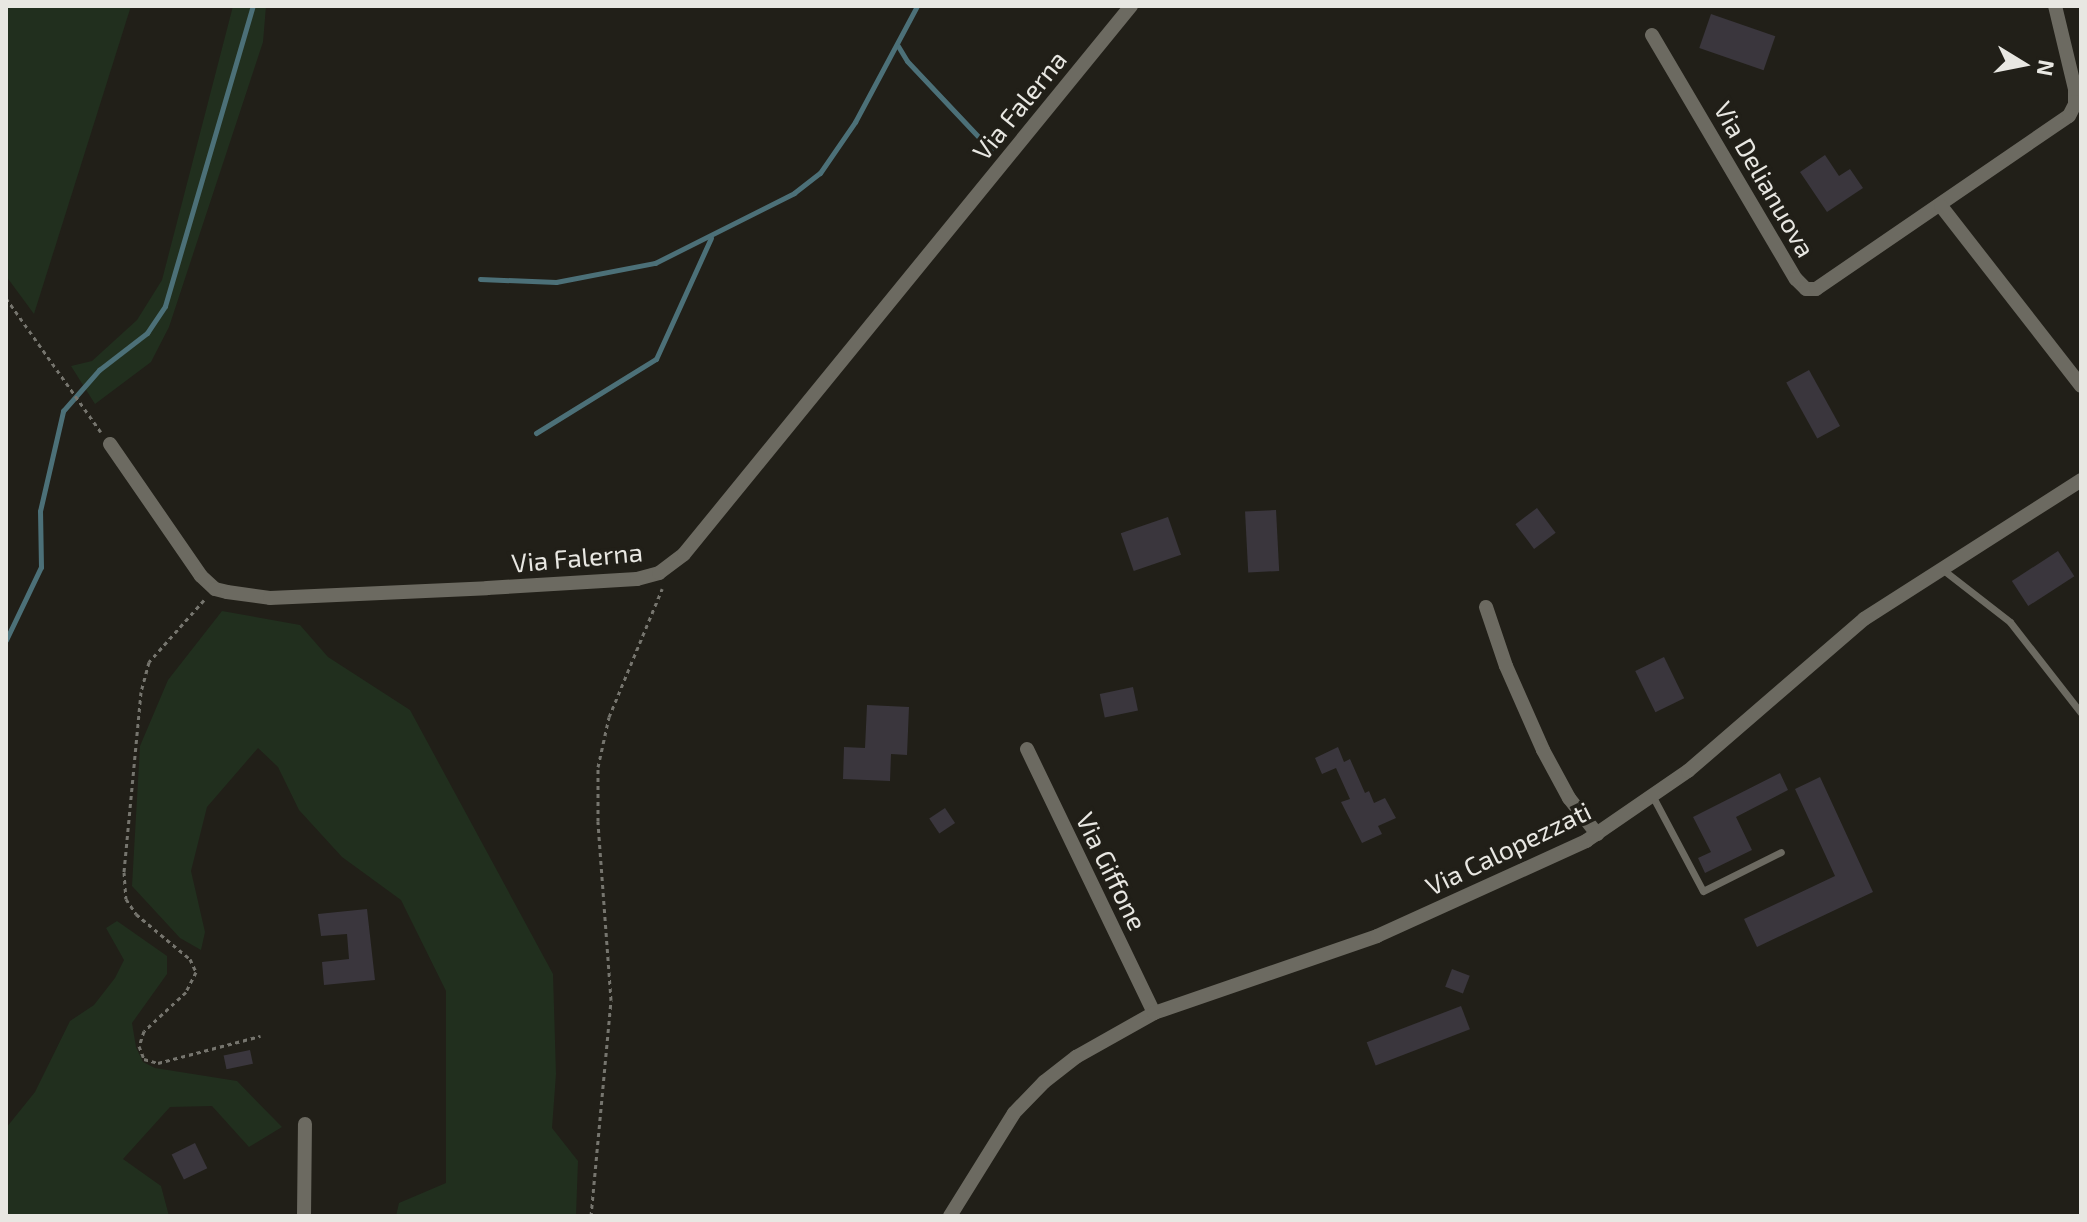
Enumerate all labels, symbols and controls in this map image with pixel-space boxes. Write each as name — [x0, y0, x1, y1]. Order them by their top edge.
north arrow — [1983, 24, 2063, 104]
street label: Via Falerna — [965, 44, 1073, 166]
text: N — [2032, 58, 2061, 78]
street label: Via Delianuova — [1708, 96, 1822, 262]
street label: Via Falerna — [510, 536, 644, 578]
street label: Via Calopezzati — [1420, 794, 1596, 902]
street label: Via Giffone — [1070, 807, 1154, 935]

